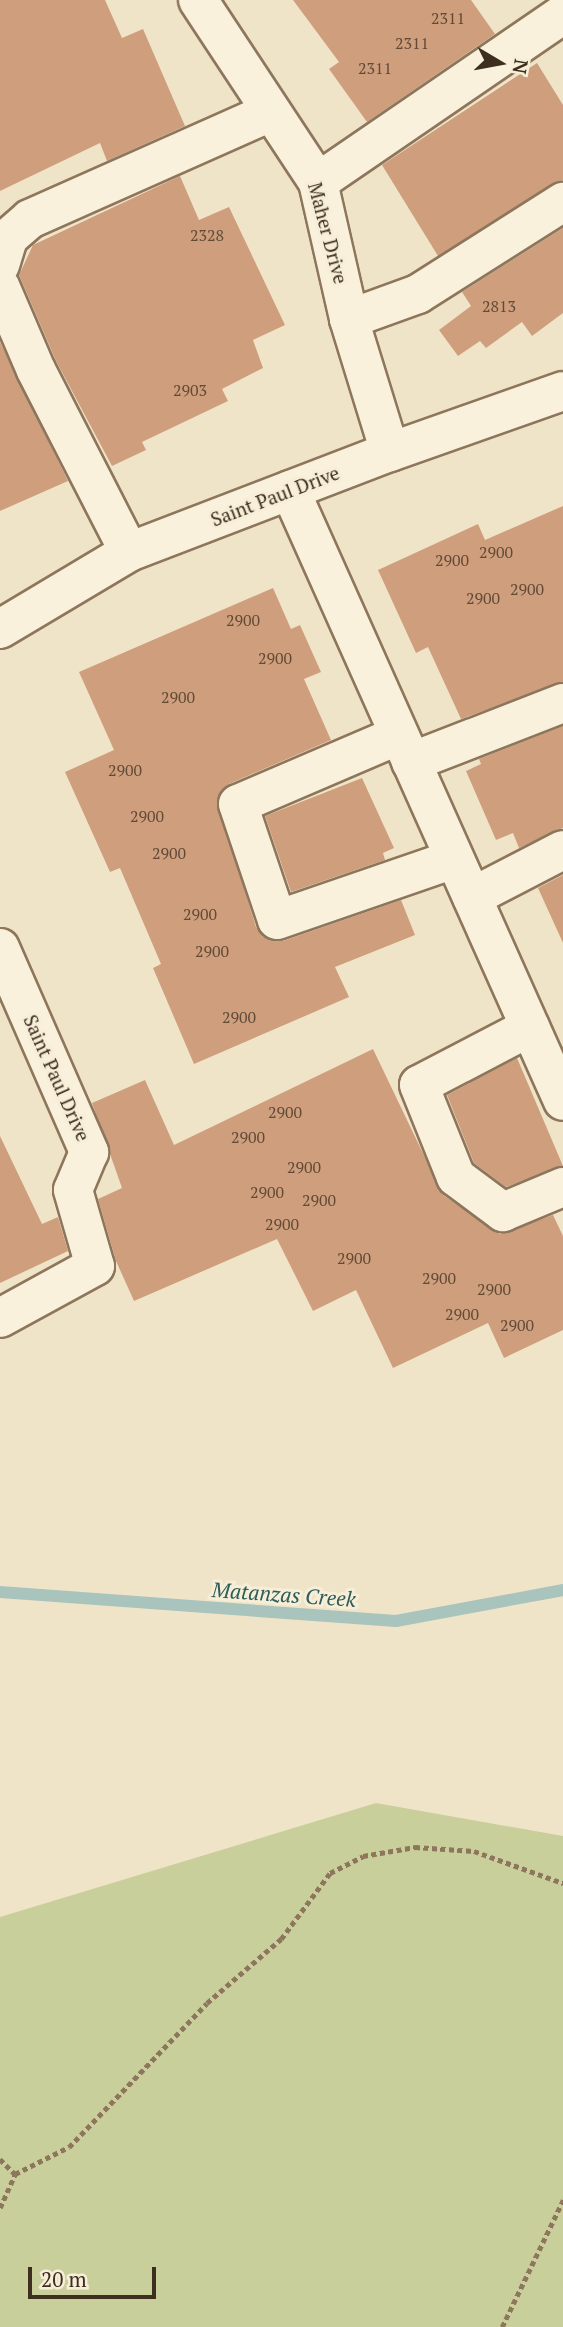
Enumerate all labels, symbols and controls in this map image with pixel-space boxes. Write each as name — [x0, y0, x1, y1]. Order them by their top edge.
house number: 2311 — [431, 8, 465, 28]
north arrow — [465, 28, 535, 98]
house number: 2311 — [395, 33, 429, 53]
text: N — [508, 57, 535, 76]
house number: 2311 — [358, 58, 392, 78]
street label: Maher Drive — [304, 180, 352, 286]
house number: 2328 — [190, 225, 224, 245]
house number: 2813 — [482, 296, 516, 316]
house number: 2903 — [173, 380, 207, 400]
street label: Saint Paul Drive — [207, 461, 343, 531]
house number: 2900 — [479, 542, 513, 562]
house number: 2900 — [435, 550, 469, 570]
house number: 2900 — [510, 579, 544, 599]
house number: 2900 — [466, 588, 500, 608]
house number: 2900 — [226, 610, 260, 630]
house number: 2900 — [258, 648, 292, 668]
house number: 2900 — [161, 687, 195, 707]
house number: 2900 — [108, 760, 142, 780]
house number: 2900 — [130, 806, 164, 826]
house number: 2900 — [152, 843, 186, 863]
house number: 2900 — [183, 904, 217, 924]
house number: 2900 — [195, 941, 229, 961]
house number: 2900 — [222, 1007, 256, 1027]
street label: Saint Paul Drive — [19, 1011, 95, 1145]
house number: 2900 — [268, 1102, 302, 1122]
house number: 2900 — [231, 1127, 265, 1147]
house number: 2900 — [287, 1157, 321, 1177]
house number: 2900 — [250, 1182, 284, 1202]
house number: 2900 — [302, 1190, 336, 1210]
house number: 2900 — [265, 1214, 299, 1234]
house number: 2900 — [337, 1248, 371, 1268]
house number: 2900 — [422, 1268, 456, 1288]
house number: 2900 — [477, 1279, 511, 1299]
house number: 2900 — [445, 1304, 479, 1324]
house number: 2900 — [500, 1315, 534, 1335]
water label: Matanzas Creek — [211, 1576, 357, 1612]
scale bar — [32, 2254, 159, 2298]
text: 20 m — [41, 2265, 87, 2293]

